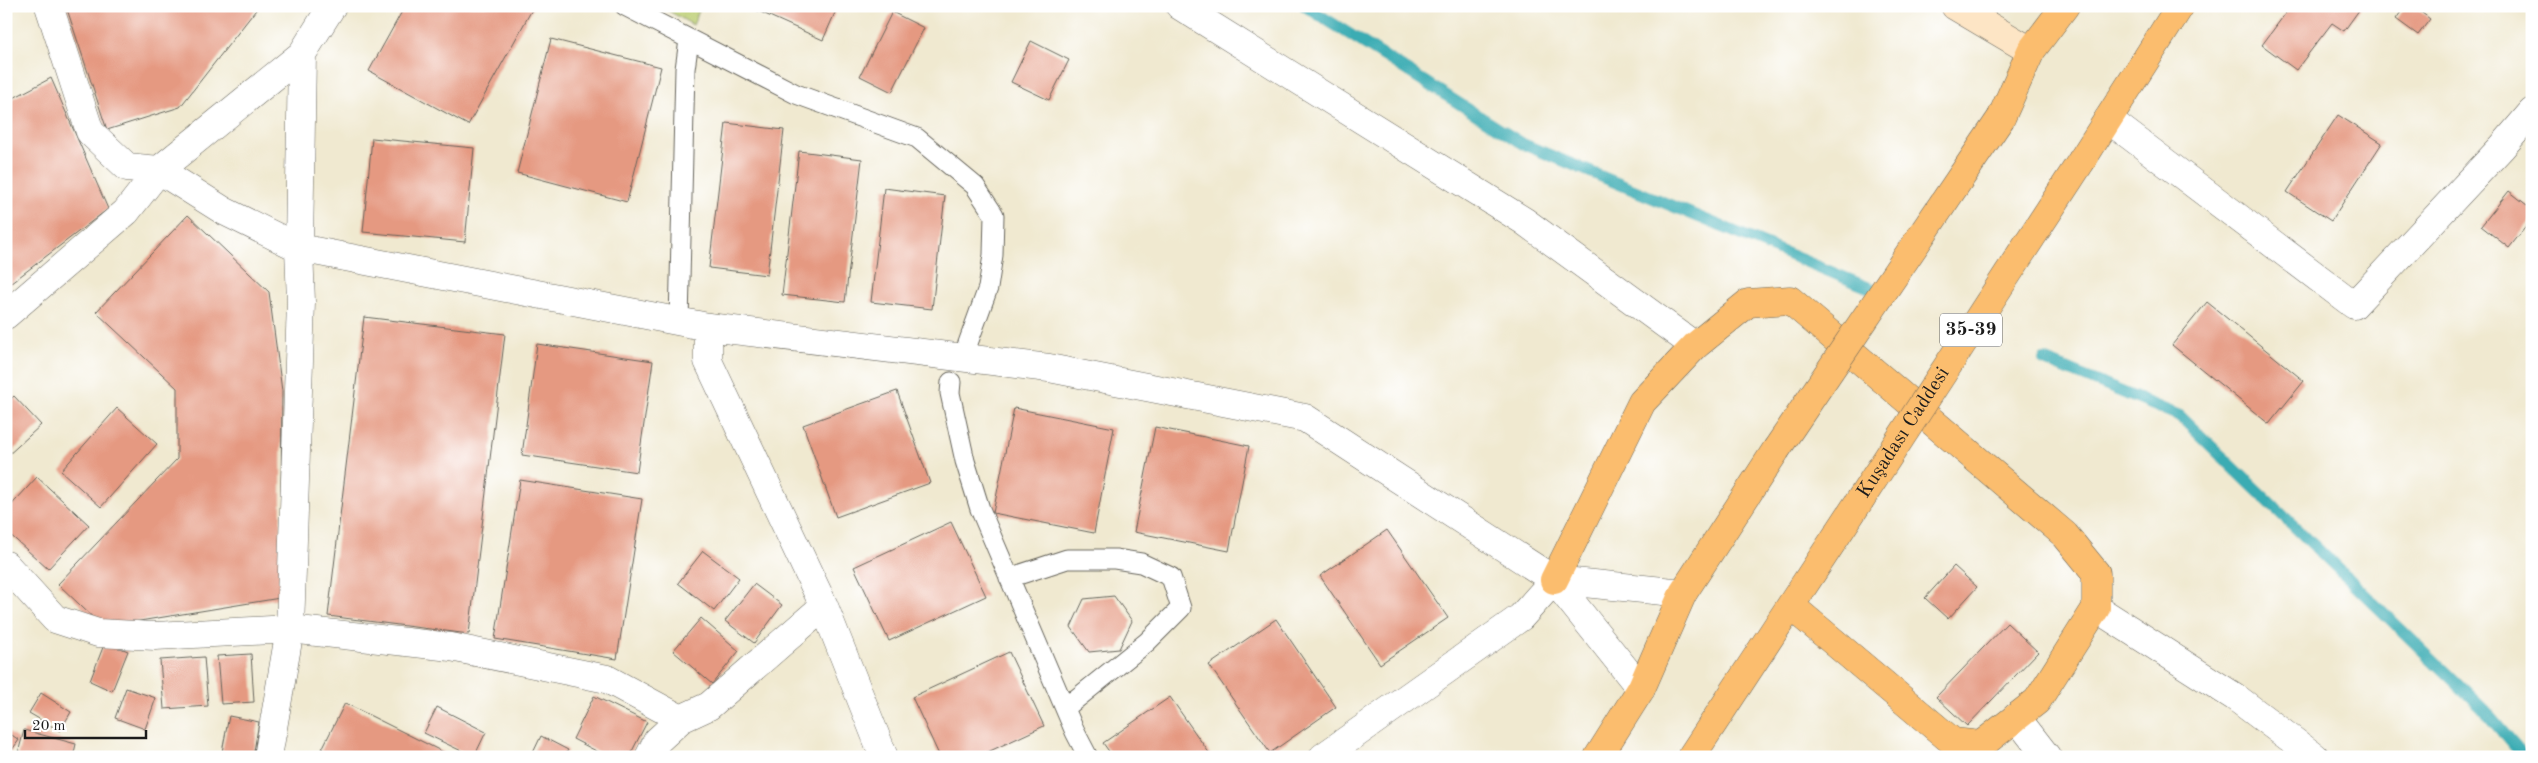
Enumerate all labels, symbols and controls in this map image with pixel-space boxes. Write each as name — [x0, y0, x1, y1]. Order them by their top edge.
road number: 35-39 — [1940, 314, 2002, 346]
street label: Kuşadası Caddesi — [1854, 364, 1954, 502]
scale bar — [25, 708, 146, 740]
text: 20 m — [32, 719, 66, 734]

